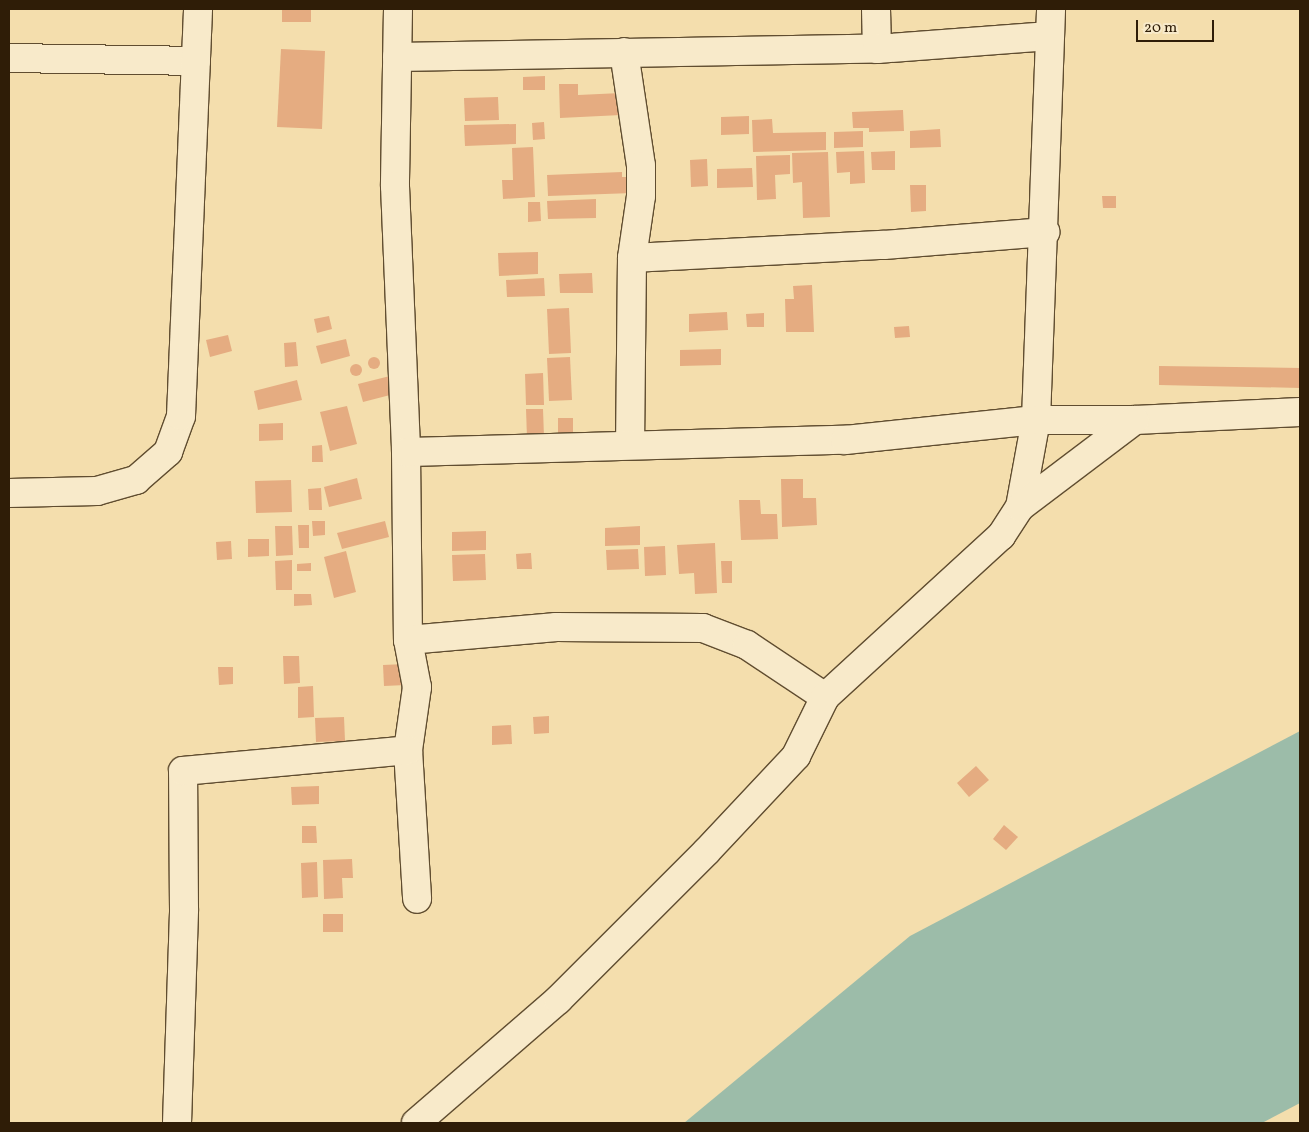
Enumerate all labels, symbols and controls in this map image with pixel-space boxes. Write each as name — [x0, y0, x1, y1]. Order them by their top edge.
scale bar — [1139, 10, 1216, 42]
text: 20 m — [1144, 18, 1177, 39]

